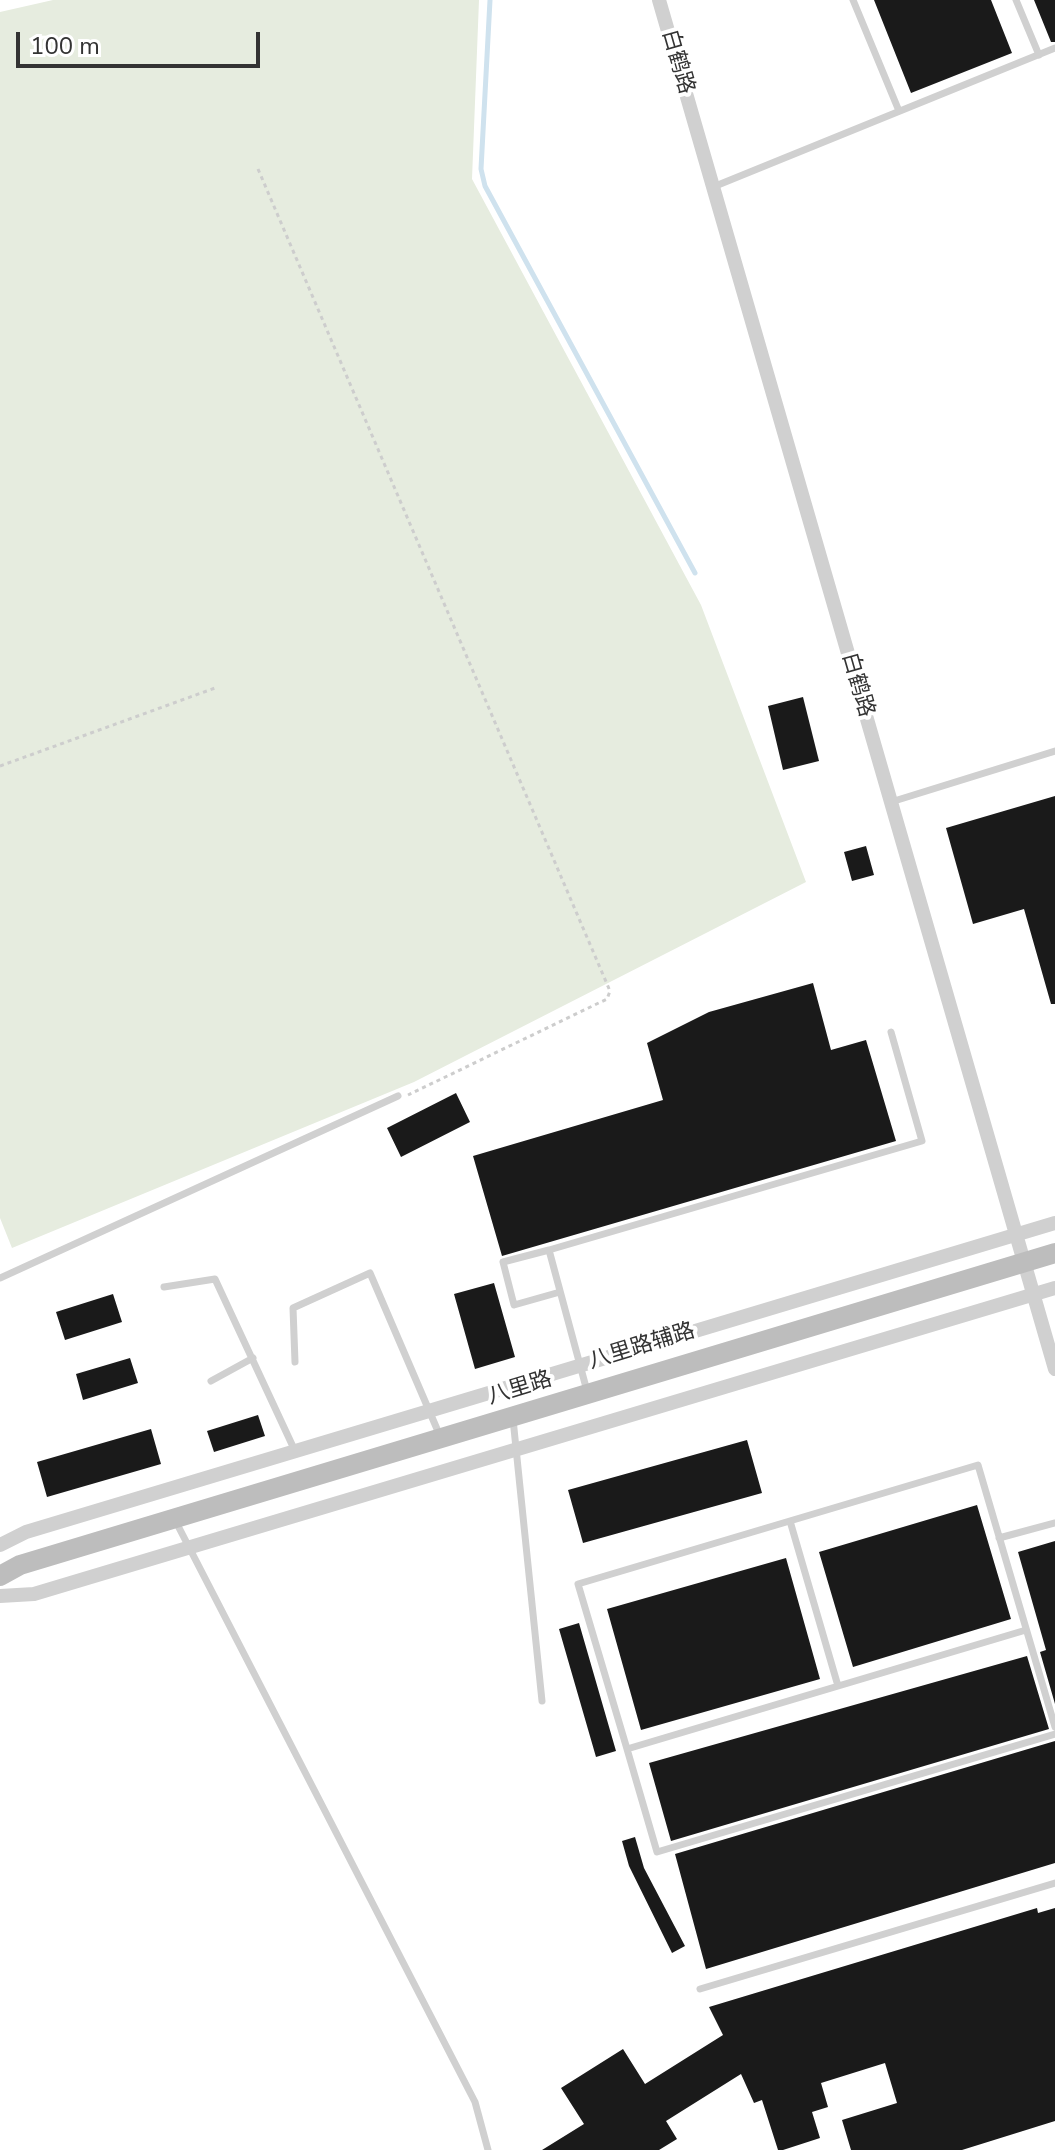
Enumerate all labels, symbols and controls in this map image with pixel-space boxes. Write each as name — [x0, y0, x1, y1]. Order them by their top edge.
scale bar — [20, 16, 264, 66]
street label: 白鹤路 — [655, 27, 699, 97]
text: 100 m — [30, 30, 100, 62]
street label: 白鹤路 — [835, 650, 879, 720]
street label: 八里路辅路 — [586, 1318, 698, 1376]
street label: 八里路 — [485, 1367, 555, 1411]

